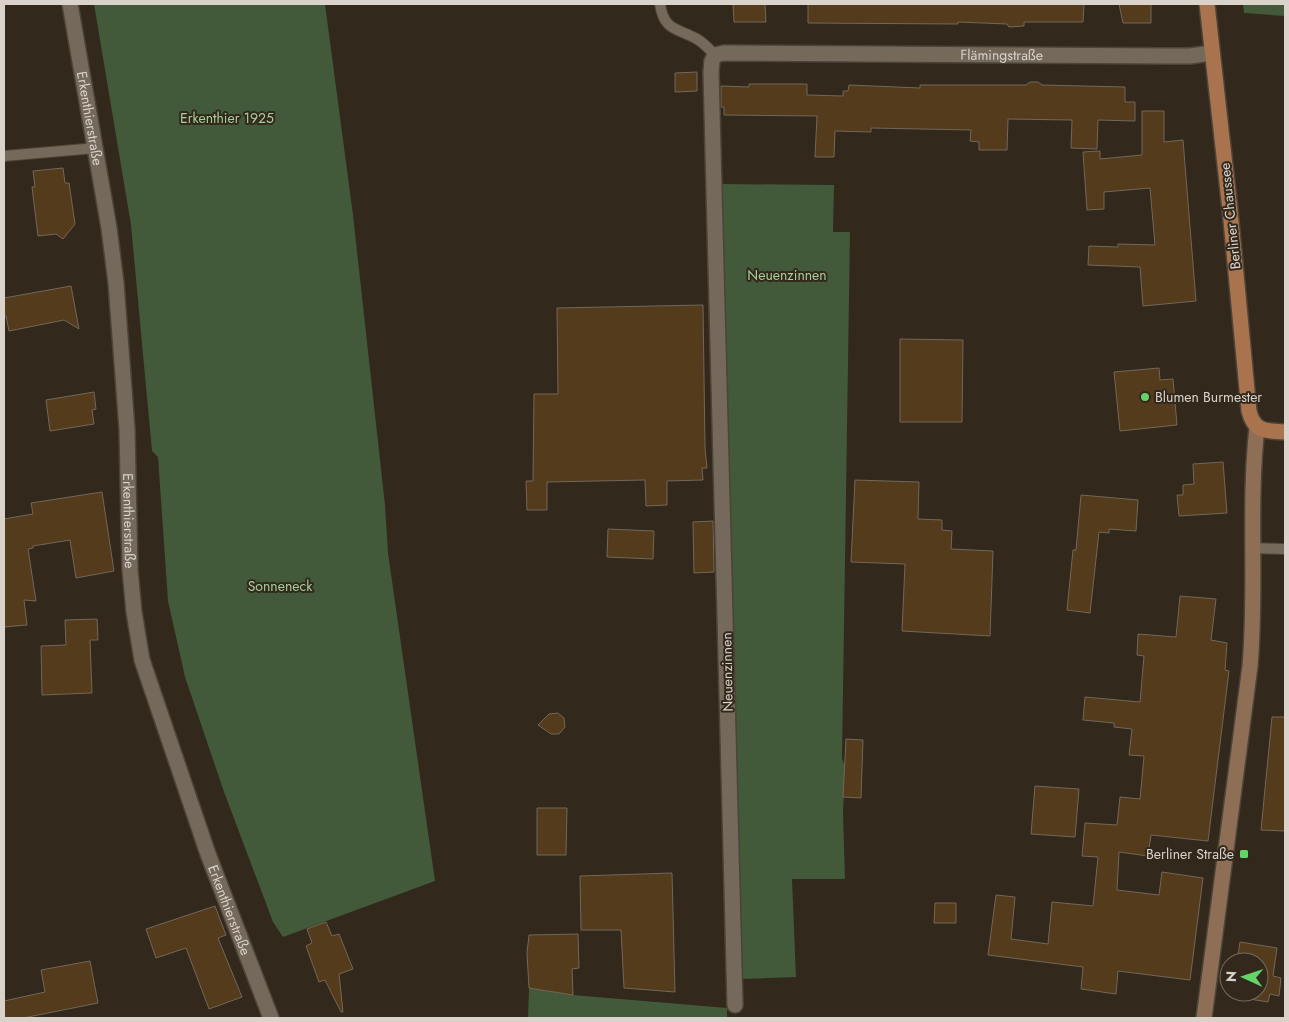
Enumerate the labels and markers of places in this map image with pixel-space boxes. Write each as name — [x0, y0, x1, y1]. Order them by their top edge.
place label: Blumen Burmester — [1155, 387, 1262, 407]
marker: Blumen Burmester — [1139, 391, 1151, 403]
place label: Berliner Straße — [1146, 844, 1234, 864]
marker: Berliner Straße — [1238, 848, 1250, 860]

